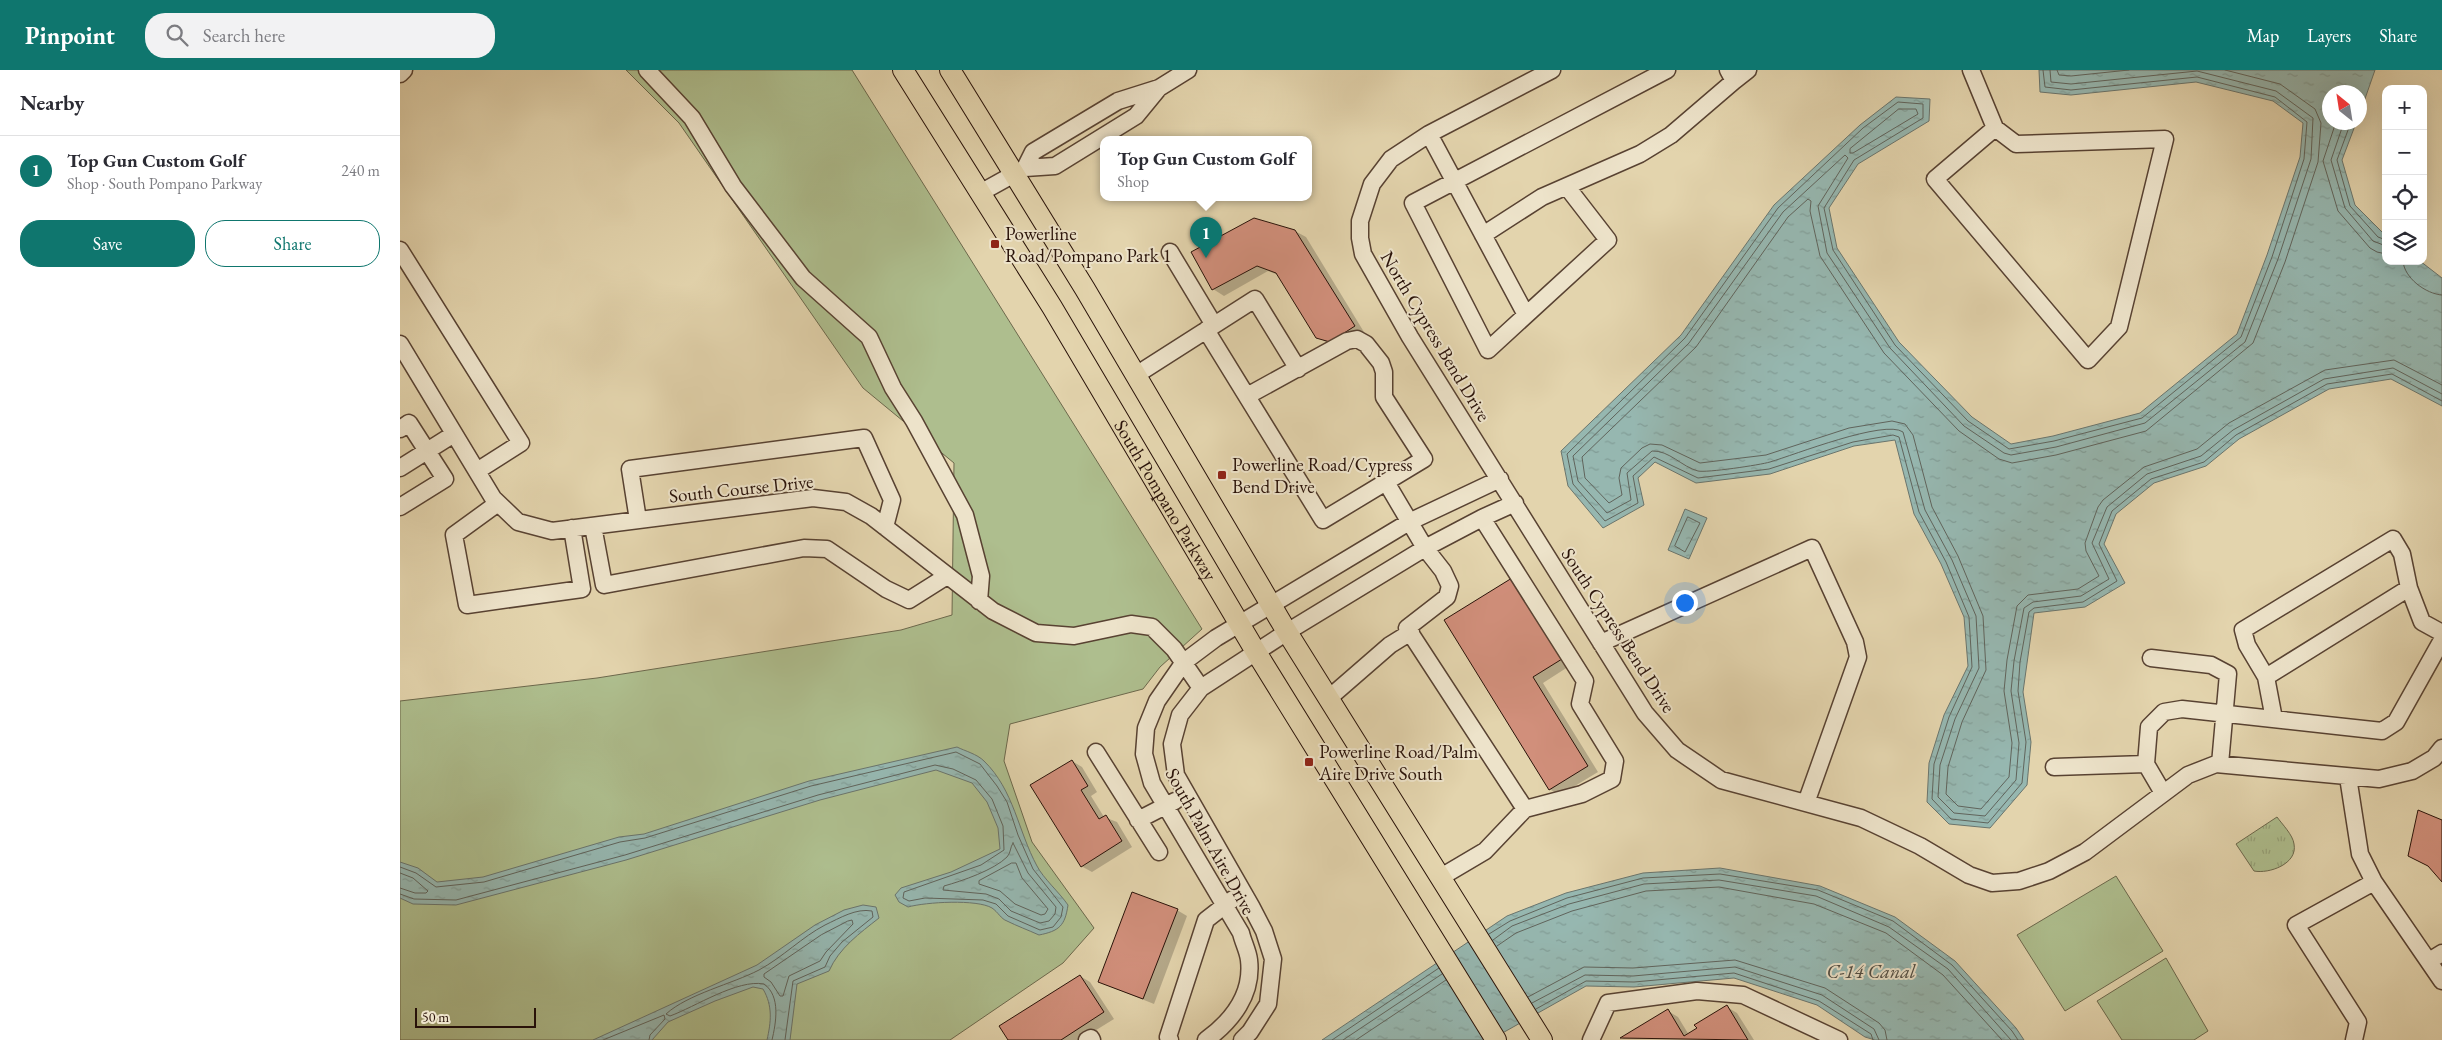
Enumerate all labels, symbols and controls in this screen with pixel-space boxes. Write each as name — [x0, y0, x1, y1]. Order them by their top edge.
search box — [145, 13, 495, 58]
text: Pinpoint — [25, 20, 115, 51]
icon: search — [163, 21, 191, 49]
text: Search here — [203, 23, 285, 48]
text: Map — [2247, 24, 2279, 47]
text: Layers — [2307, 24, 2351, 47]
text: Share — [2379, 24, 2417, 47]
north arrow — [2322, 85, 2367, 130]
map controls — [2382, 85, 2427, 265]
button: + — [2382, 85, 2427, 130]
text: Nearby — [20, 89, 84, 116]
button: − — [2382, 130, 2427, 175]
popup — [1100, 136, 1312, 201]
text: Top Gun Custom Golf — [1117, 146, 1295, 171]
text: Top Gun Custom Golf — [67, 148, 245, 173]
text: 1 — [32, 160, 40, 181]
text: 240 m — [341, 160, 380, 181]
text: Shop — [1117, 171, 1149, 192]
text: Shop · South Pompano Parkway — [67, 173, 262, 194]
button: locate — [2382, 175, 2427, 220]
pin: 1 — [1190, 217, 1222, 258]
button: Save — [20, 220, 195, 267]
button: Share — [205, 220, 380, 267]
button: layers — [2382, 220, 2427, 265]
place label: Powerline Road/Pompano Park 1 — [1005, 221, 1172, 268]
marker: Powerline Road/Pompano Park 1 — [989, 238, 1001, 250]
street label: North Cypress Bend Drive — [1375, 246, 1496, 426]
street label: South Pompano Parkway — [1108, 415, 1223, 586]
place label: Powerline Road/Cypress Bend Drive — [1232, 452, 1412, 499]
street label: South Course Drive — [668, 468, 814, 509]
marker: Powerline Road/Cypress Bend Drive — [1216, 469, 1228, 481]
street label: South Cypress Bend Drive — [1556, 543, 1681, 718]
your location — [1672, 590, 1698, 616]
place label: Powerline Road/Palm Aire Drive South — [1318, 739, 1478, 786]
marker: Powerline Road/Palm Aire Drive South — [1303, 756, 1315, 768]
street label: South Palm Aire Drive — [1160, 763, 1261, 919]
water label: C-14 Canal — [1827, 958, 1917, 984]
scale bar — [415, 1005, 536, 1028]
text: 50 m — [422, 1008, 449, 1026]

